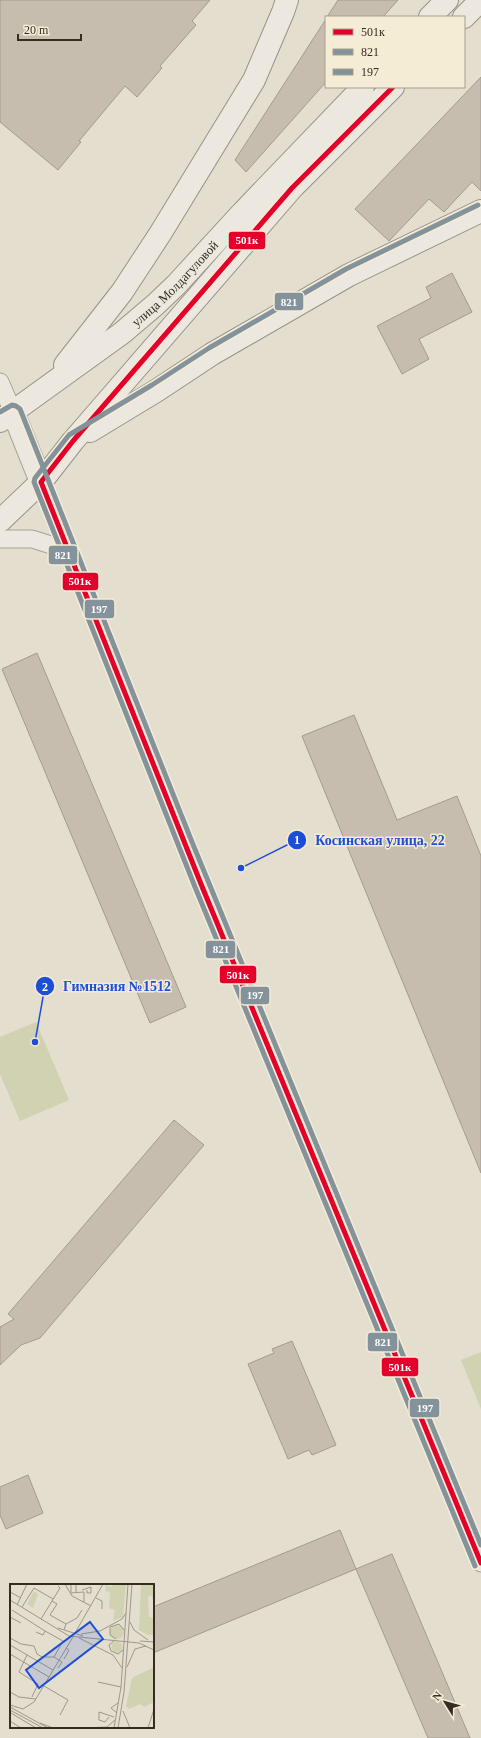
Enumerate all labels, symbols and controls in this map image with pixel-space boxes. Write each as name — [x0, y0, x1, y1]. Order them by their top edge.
scale bar — [18, 16, 81, 42]
legend — [325, 16, 465, 88]
text: 20 m — [24, 23, 49, 37]
text: 501к — [361, 25, 385, 39]
text: 821 — [361, 45, 379, 59]
text: 197 — [361, 65, 379, 79]
line badge: 501к — [228, 231, 266, 250]
text: 501к — [236, 234, 259, 246]
street label: улица Молдагуловой — [129, 237, 221, 330]
line badge: 821 — [274, 292, 304, 311]
text: 821 — [281, 296, 297, 308]
line badge: 821 — [48, 545, 78, 565]
text: 821 — [55, 549, 71, 561]
line badge: 501к — [62, 572, 99, 591]
text: 501к — [69, 575, 92, 587]
line badge: 197 — [84, 599, 115, 619]
text: 197 — [91, 603, 108, 615]
callout: Косинская улица, 22 — [287, 827, 453, 853]
text: 1 — [294, 833, 300, 847]
text: Косинская улица, 22 — [315, 833, 445, 848]
line badge: 821 — [205, 940, 236, 959]
text: 821 — [213, 943, 229, 955]
line badge: 501к — [219, 965, 257, 984]
text: 501к — [227, 969, 250, 981]
callout: Гимназия №1512 — [35, 973, 179, 999]
text: Гимназия №1512 — [63, 979, 171, 994]
text: 2 — [42, 980, 48, 994]
line badge: 197 — [240, 986, 270, 1005]
text: 197 — [247, 989, 264, 1001]
line badge: 821 — [367, 1332, 398, 1352]
text: 821 — [375, 1336, 391, 1348]
line badge: 501к — [381, 1357, 419, 1377]
text: 501к — [389, 1361, 412, 1373]
line badge: 197 — [409, 1398, 440, 1418]
text: 197 — [417, 1402, 434, 1414]
inset map — [10, 1584, 154, 1728]
north arrow — [425, 1682, 465, 1722]
text: N — [430, 1689, 444, 1703]

